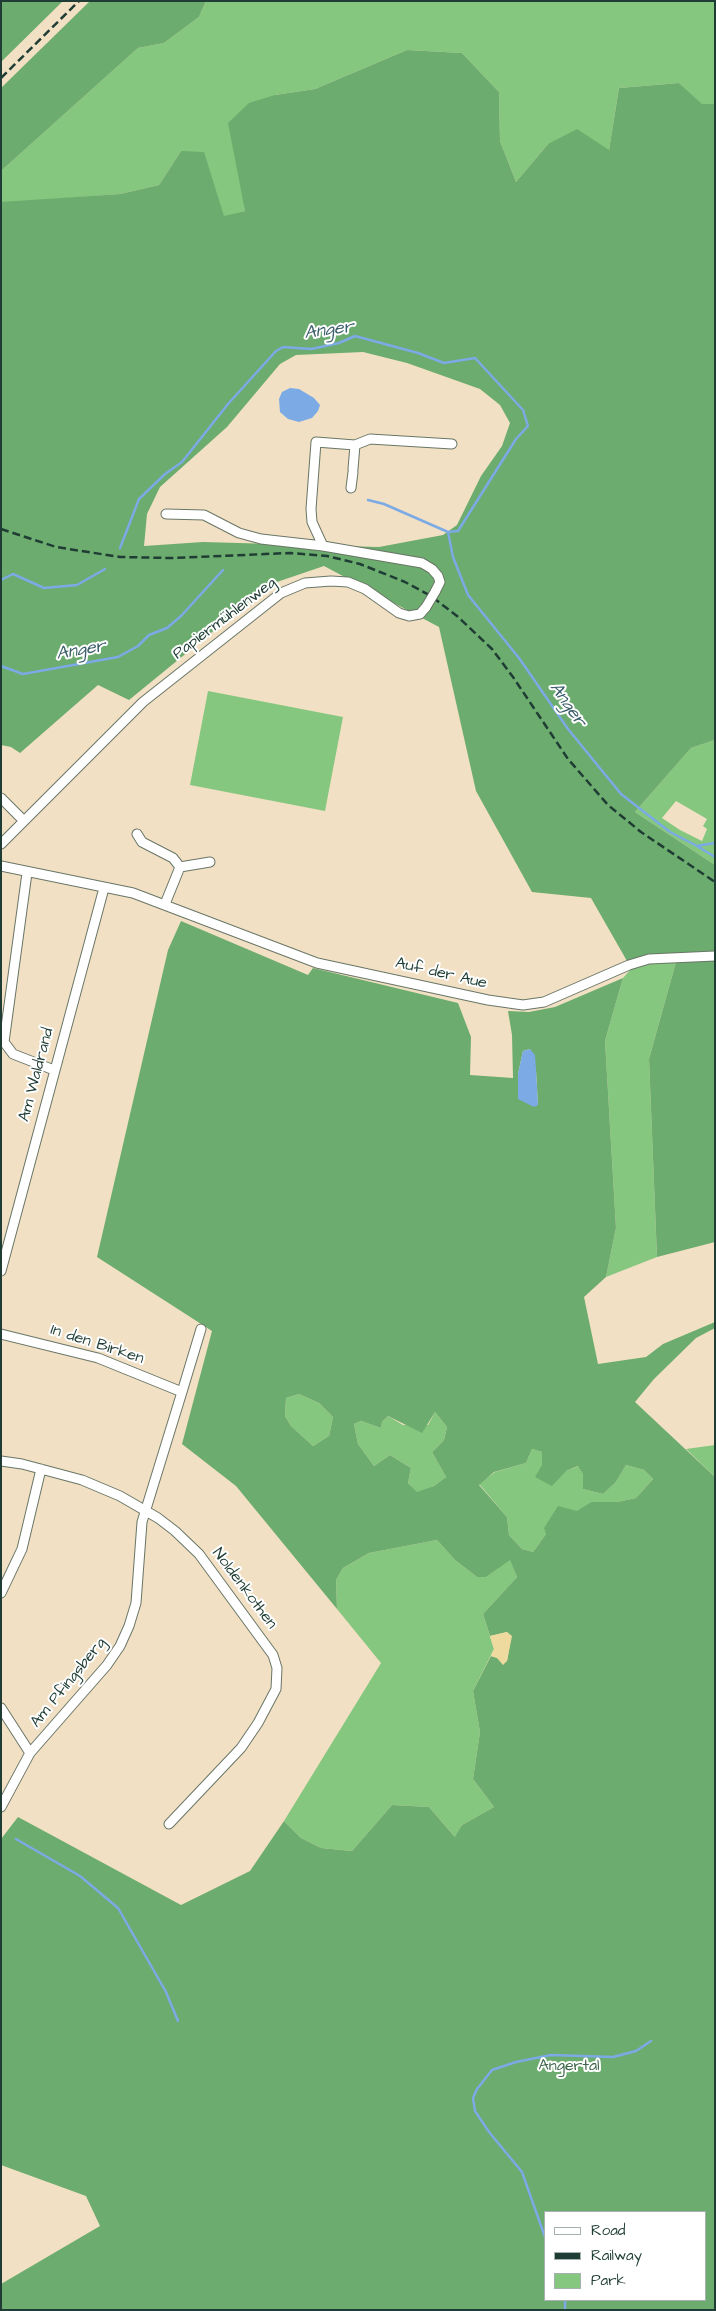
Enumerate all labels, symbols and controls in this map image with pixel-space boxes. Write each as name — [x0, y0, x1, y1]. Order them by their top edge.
water label: Anger — [303, 317, 355, 345]
street label: Papiermühlenweg — [169, 574, 281, 664]
water label: Anger — [55, 636, 107, 666]
water label: Anger — [544, 679, 590, 731]
street label: Auf der Aue — [393, 954, 489, 994]
street label: Am Waldrand — [15, 1026, 59, 1124]
street label: In den Birken — [48, 1321, 146, 1369]
street label: Noldenkothen — [207, 1545, 281, 1633]
street label: Am Pfingsberg — [27, 1634, 111, 1732]
park label: Angertal — [538, 2057, 600, 2077]
legend — [544, 2211, 706, 2301]
text: Road — [591, 2220, 625, 2241]
text: Railway — [591, 2245, 642, 2266]
text: Park — [591, 2270, 626, 2291]

